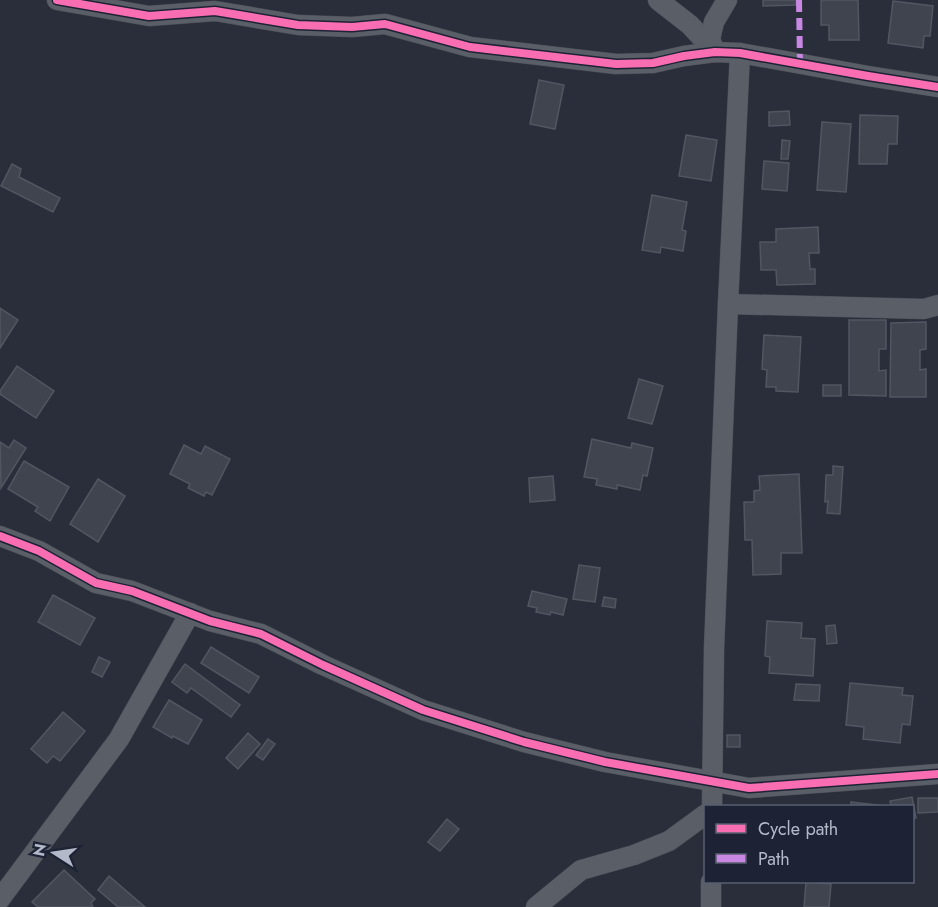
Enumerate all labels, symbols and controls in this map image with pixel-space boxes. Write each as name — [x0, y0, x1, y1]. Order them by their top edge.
legend — [704, 805, 914, 883]
text: Cycle path — [758, 816, 838, 842]
north arrow — [24, 823, 84, 883]
text: N — [27, 841, 52, 859]
text: Path — [758, 846, 790, 872]

